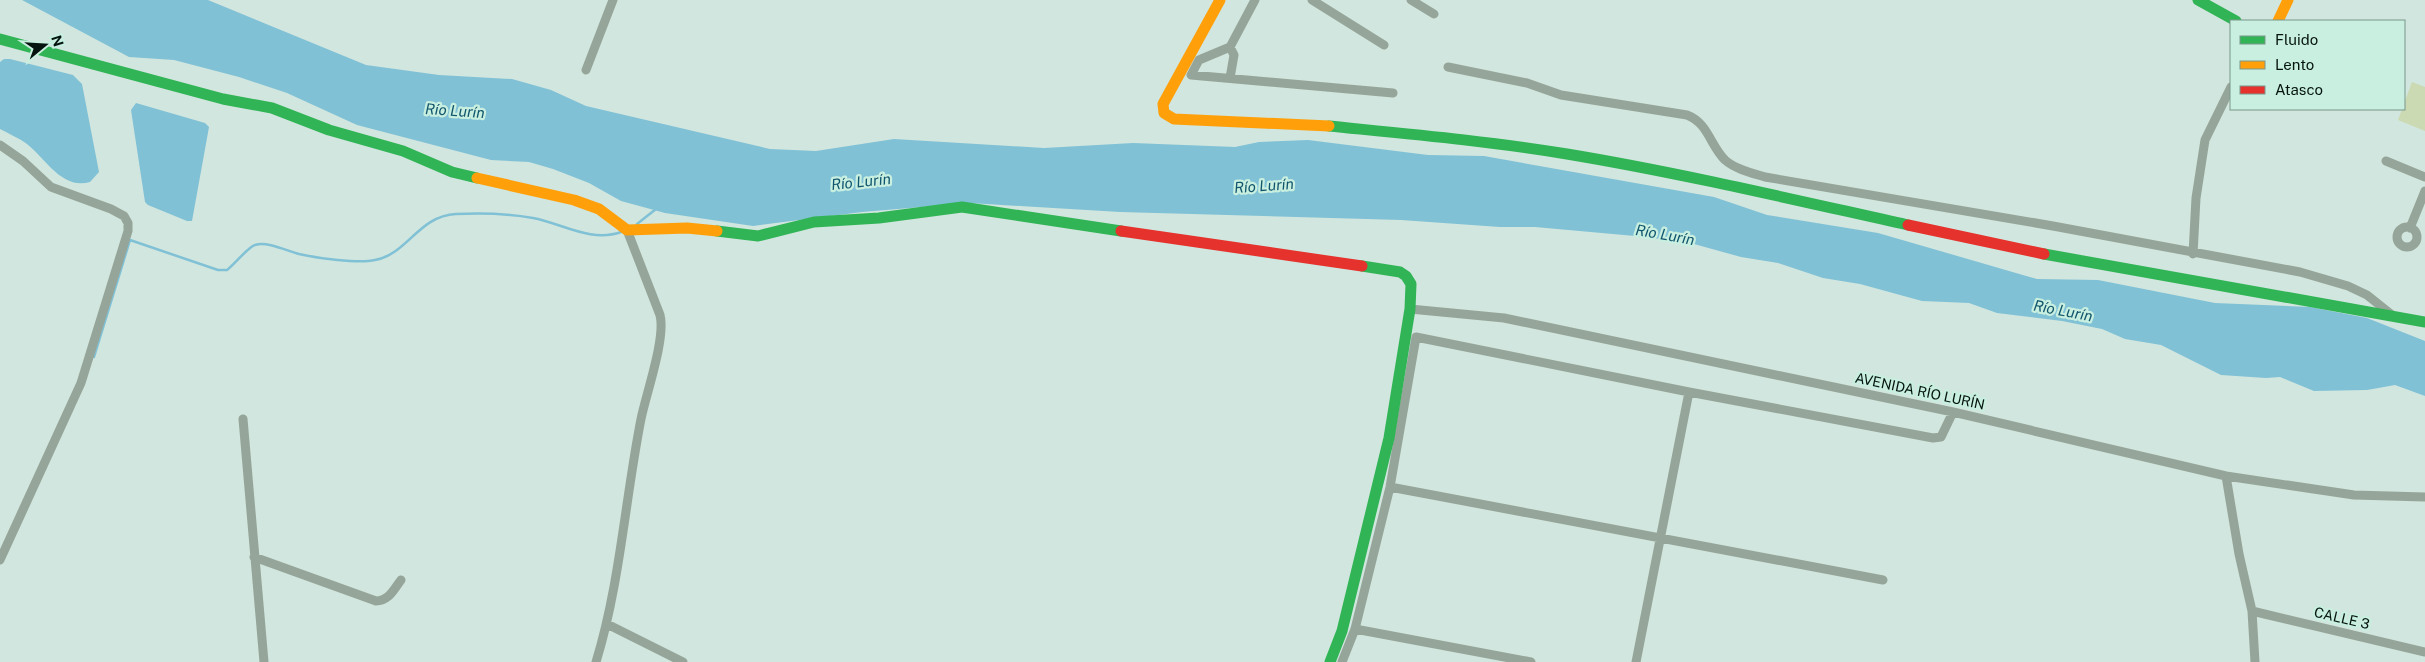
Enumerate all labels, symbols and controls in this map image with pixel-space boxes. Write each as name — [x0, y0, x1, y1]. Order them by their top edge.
north arrow — [20, 20, 70, 70]
legend — [2230, 20, 2405, 110]
text: Fluido — [2275, 31, 2318, 48]
text: N — [48, 33, 67, 49]
text: Lento — [2275, 56, 2314, 73]
text: Atasco — [2275, 81, 2323, 98]
water label: Río Lurín — [425, 100, 485, 121]
water label: Río Lurín — [830, 170, 892, 193]
water label: Río Lurín — [1234, 175, 1294, 196]
water label: Río Lurín — [1634, 221, 1696, 248]
water label: Río Lurín — [2032, 296, 2094, 325]
street label: AVENIDA RÍO LURÍN — [1854, 368, 1987, 413]
street label: CALLE 3 — [2313, 604, 2371, 632]

